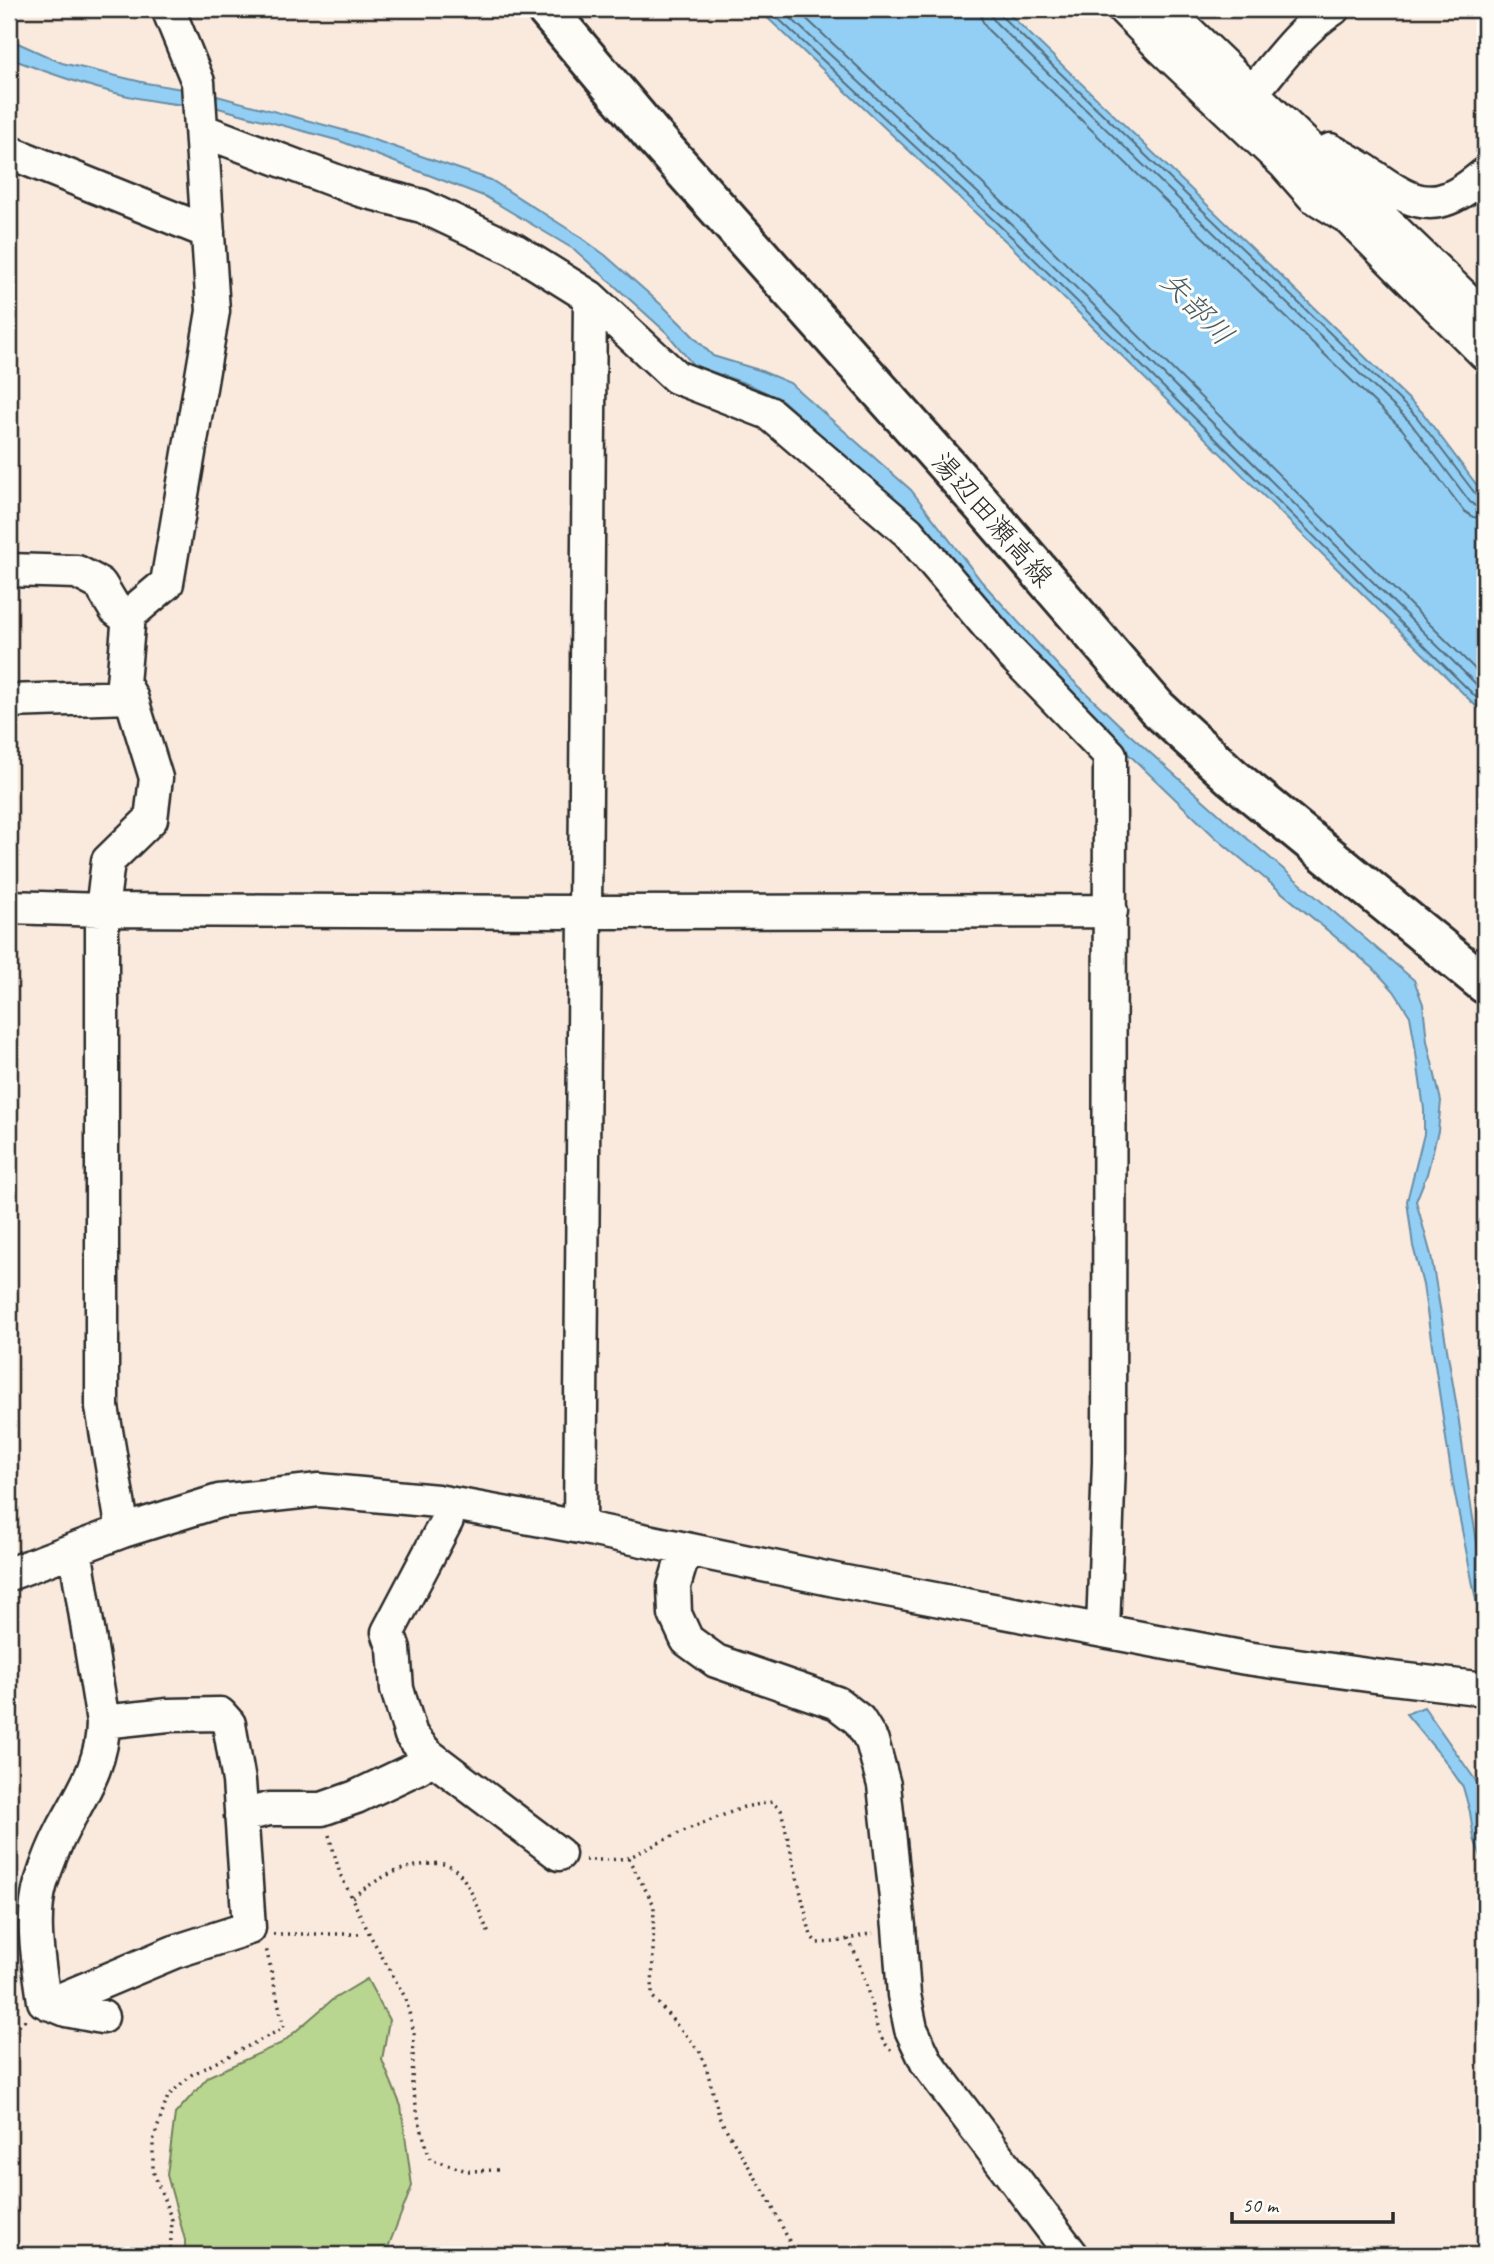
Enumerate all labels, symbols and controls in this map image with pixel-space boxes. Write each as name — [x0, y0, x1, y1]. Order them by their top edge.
water label: 矢部川 — [1152, 262, 1242, 354]
street label: 湯辺田瀬高線 — [924, 444, 1061, 594]
scale bar — [1232, 2180, 1392, 2224]
text: 50 m — [1242, 2192, 1280, 2218]

